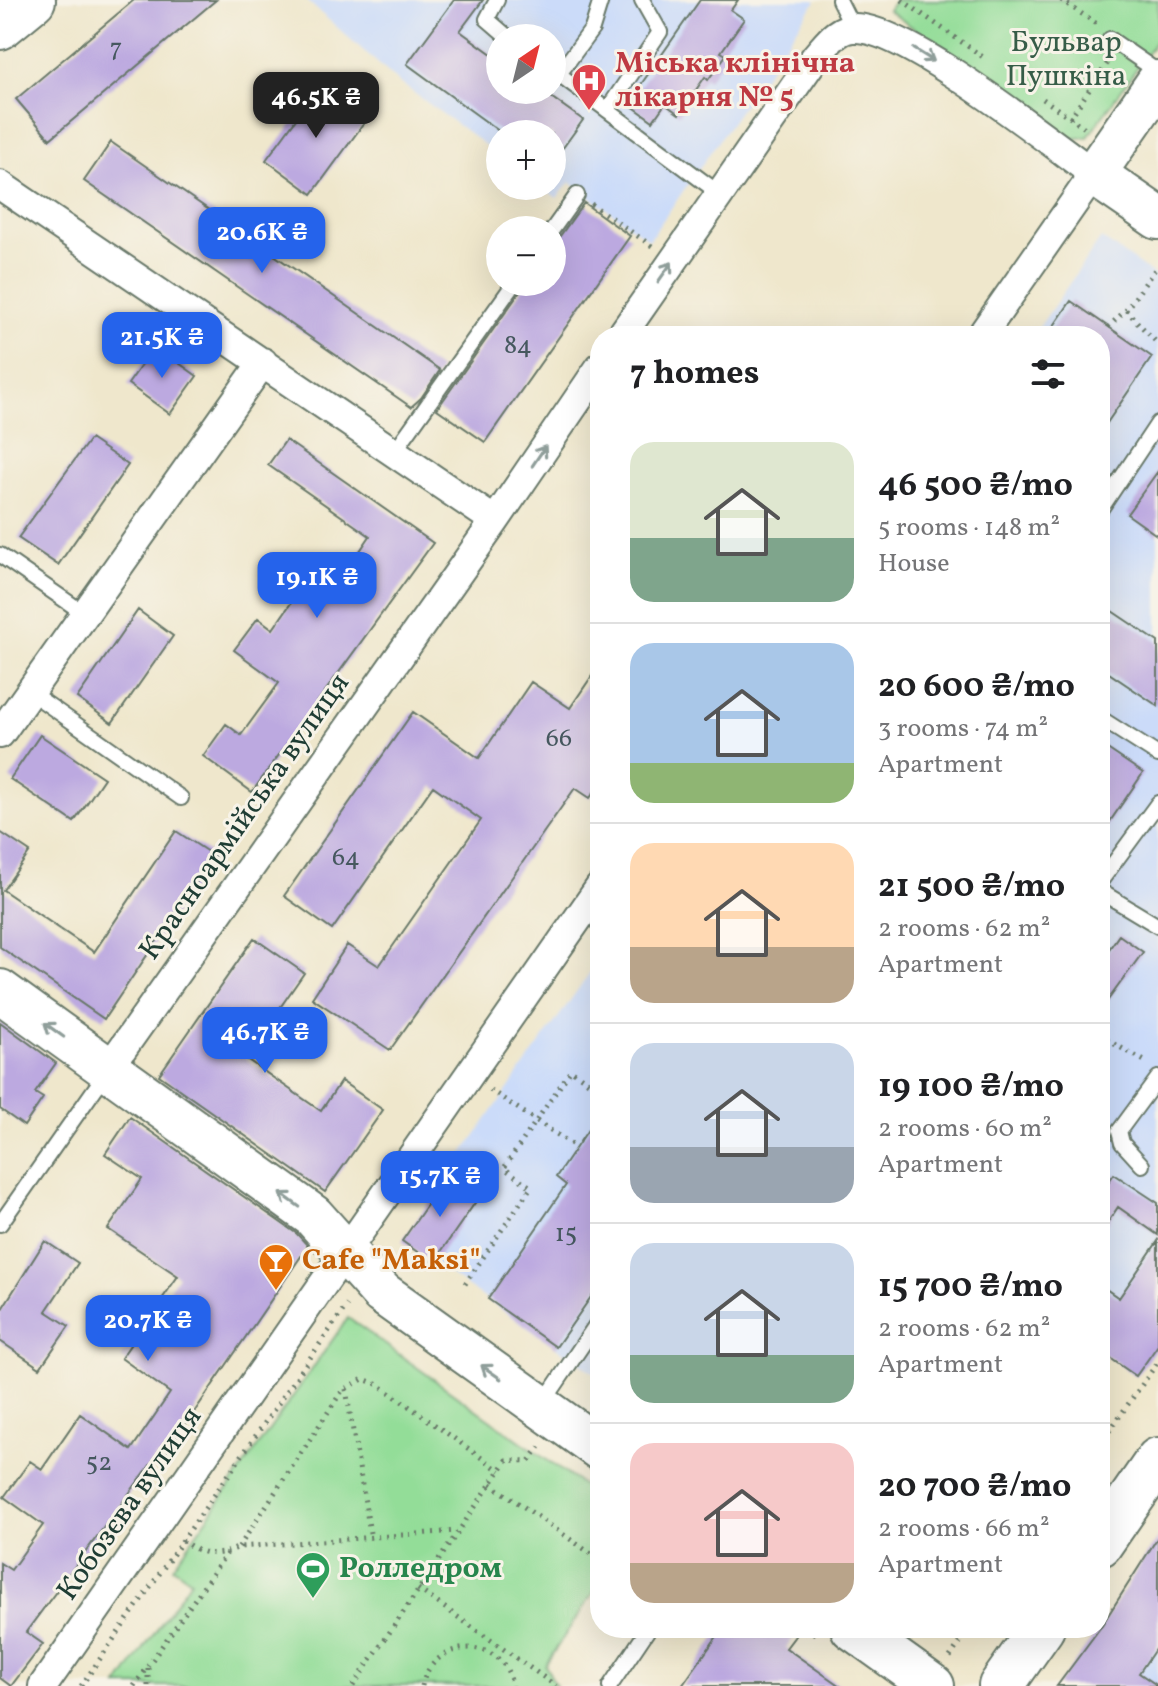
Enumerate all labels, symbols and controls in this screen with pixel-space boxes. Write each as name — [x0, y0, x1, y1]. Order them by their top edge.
park label: Бульвар Пушкіна — [1006, 22, 1126, 98]
north arrow — [486, 24, 566, 104]
map controls — [486, 24, 566, 296]
house number: 7 — [110, 31, 122, 67]
place label: Міська клінічна лікарня № 5 — [615, 43, 855, 119]
one-way arrow — [912, 47, 935, 63]
hospital icon: Міська клінічна лікарня № 5 — [570, 62, 608, 112]
pin: 46.5K ₴ — [242, 72, 390, 140]
text: 46.5K ₴ — [271, 80, 361, 116]
button: + — [486, 120, 566, 200]
pin: 20.6K ₴ — [188, 207, 336, 275]
text: 20.6K ₴ — [216, 215, 308, 251]
button: − — [486, 216, 566, 296]
one-way arrow — [657, 261, 673, 283]
pin: 21.5K ₴ — [88, 312, 236, 380]
text: 21.5K ₴ — [120, 320, 204, 356]
house number: 84 — [504, 328, 532, 364]
text: 7 homes — [630, 351, 759, 398]
icon: filters — [1026, 352, 1070, 396]
one-way arrow — [531, 446, 547, 468]
text: 46 500 ₴/mo — [878, 463, 1073, 510]
icon: home — [694, 474, 790, 570]
text: 5 rooms · 148 m² — [878, 510, 1060, 546]
text: House — [878, 546, 950, 582]
pin: 19.1K ₴ — [243, 552, 391, 620]
text: 19.1K ₴ — [276, 560, 358, 596]
text: 20 600 ₴/mo — [878, 664, 1075, 711]
street label: Красноармійська вулиця — [130, 665, 360, 969]
icon: home — [694, 675, 790, 771]
text: 3 rooms · 74 m² — [878, 711, 1048, 747]
house number: 66 — [546, 721, 572, 757]
text: Apartment — [878, 747, 1003, 783]
house number: 64 — [332, 840, 360, 876]
text: 21 500 ₴/mo — [878, 864, 1065, 911]
icon: home — [694, 875, 790, 971]
text: 2 rooms · 62 m² — [878, 911, 1050, 947]
text: Apartment — [878, 947, 1003, 983]
pin: 46.7K ₴ — [191, 1007, 339, 1075]
text: 46.7K ₴ — [220, 1015, 310, 1051]
one-way arrow — [44, 1022, 66, 1038]
text: 19 100 ₴/mo — [878, 1064, 1064, 1111]
icon: home — [694, 1075, 790, 1171]
text: 2 rooms · 60 m² — [878, 1111, 1052, 1147]
text: Apartment — [878, 1147, 1003, 1183]
pin: 15.7K ₴ — [366, 1151, 514, 1219]
text: 15.7K ₴ — [399, 1159, 481, 1195]
one-way arrow — [280, 1191, 302, 1208]
house number: 15 — [555, 1216, 577, 1252]
place label: Cafe "Maksi" — [302, 1240, 481, 1282]
bar icon: Cafe "Maksi" — [257, 1242, 295, 1292]
text: 15 700 ₴/mo — [878, 1264, 1063, 1311]
icon: home — [694, 1275, 790, 1371]
pin: 20.7K ₴ — [74, 1295, 222, 1363]
text: 20.7K ₴ — [104, 1303, 192, 1339]
text: 2 rooms · 62 m² — [878, 1311, 1050, 1347]
text: Apartment — [878, 1347, 1003, 1383]
one-way arrow — [480, 1364, 502, 1380]
street label: Кобозєва вулиця — [47, 1399, 213, 1609]
house number: 52 — [86, 1445, 112, 1481]
text: 20 700 ₴/mo — [878, 1464, 1071, 1511]
icon: home — [694, 1475, 790, 1571]
text: 2 rooms · 66 m² — [878, 1511, 1050, 1547]
text: Apartment — [878, 1547, 1003, 1583]
place label: Ролледром — [339, 1548, 502, 1590]
sports icon: Ролледром — [294, 1550, 332, 1600]

